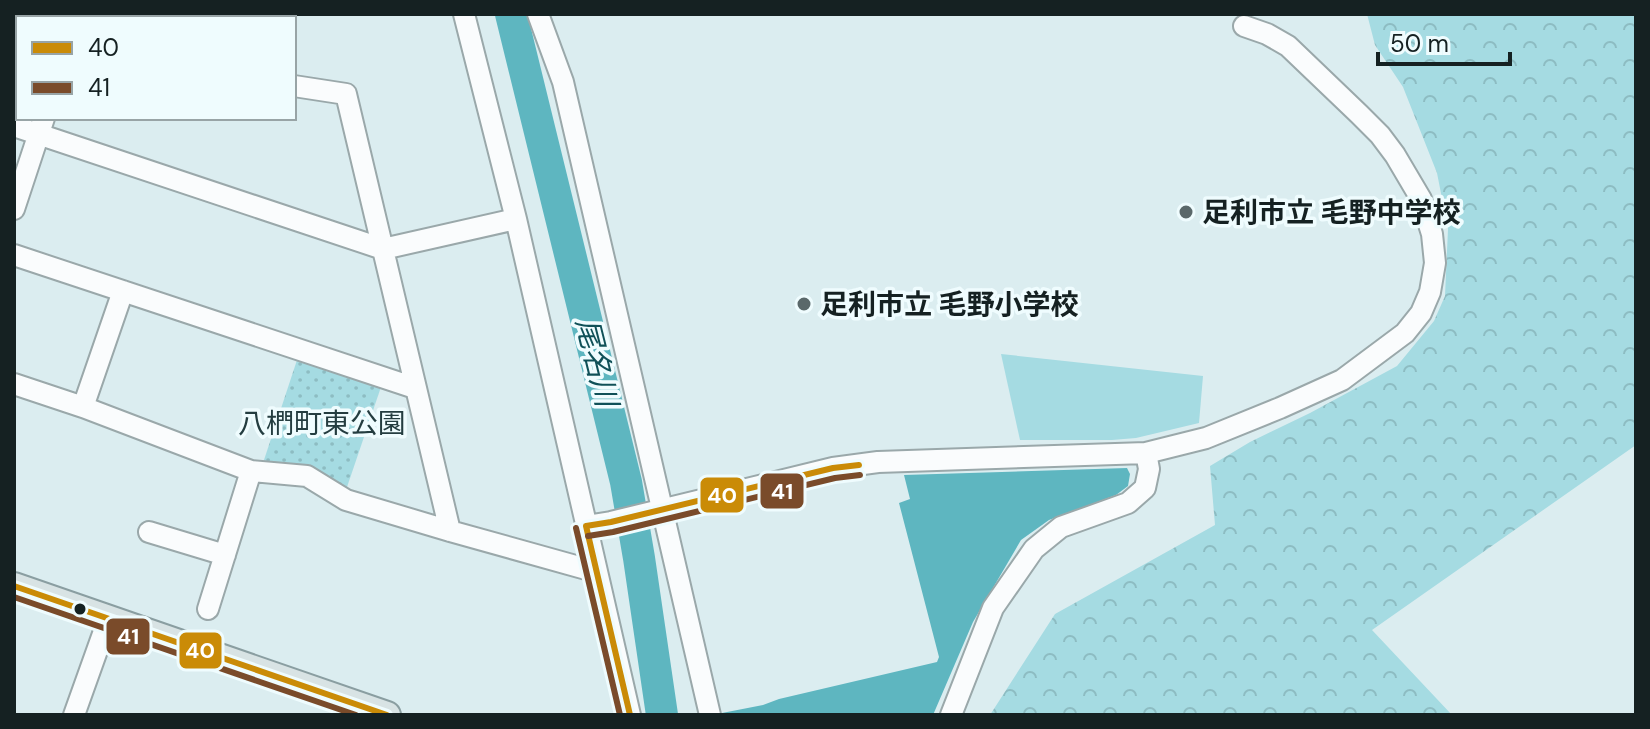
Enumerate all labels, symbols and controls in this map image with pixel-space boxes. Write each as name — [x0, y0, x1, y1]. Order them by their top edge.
legend — [16, 16, 296, 120]
scale bar — [1378, 16, 1510, 66]
text: 50 m — [1390, 28, 1449, 59]
text: 40 — [88, 32, 119, 63]
text: 41 — [88, 72, 110, 103]
place label: 足利市立 毛野中学校 — [1202, 194, 1461, 231]
marker: 足利市立 毛野中学校 — [1177, 203, 1195, 221]
place label: 足利市立 毛野小学校 — [820, 286, 1079, 323]
marker: 足利市立 毛野小学校 — [795, 295, 813, 313]
water label: 尾名川 — [567, 314, 628, 413]
park label: 八椚町東公園 — [238, 405, 406, 442]
line badge: 41 — [759, 472, 805, 510]
line badge: 40 — [699, 476, 745, 514]
text: 41 — [771, 477, 793, 506]
text: 40 — [707, 481, 737, 510]
unlabelled marker — [72, 601, 88, 617]
line badge: 41 — [105, 617, 151, 656]
text: 41 — [117, 622, 139, 651]
line badge: 40 — [178, 631, 223, 670]
text: 40 — [185, 636, 215, 665]

